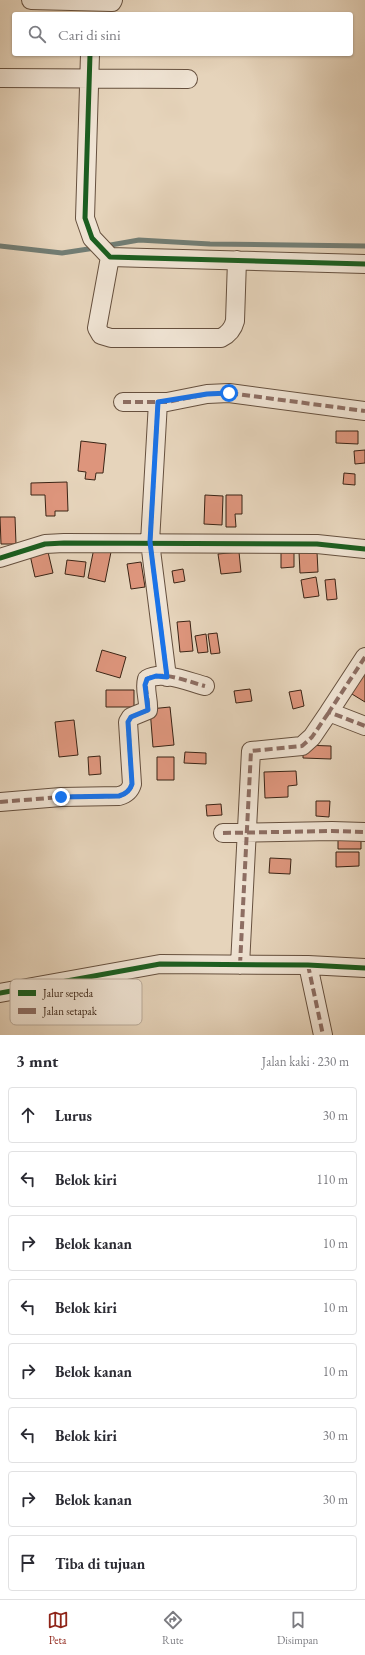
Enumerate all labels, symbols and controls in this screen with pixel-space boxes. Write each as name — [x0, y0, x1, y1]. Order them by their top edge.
search box — [12, 12, 353, 56]
icon: search — [26, 23, 48, 45]
text: Cari di sini — [58, 25, 121, 44]
route start — [220, 384, 238, 402]
route end — [52, 788, 70, 806]
legend — [10, 979, 142, 1025]
text: Jalur sepeda — [42, 986, 94, 1000]
text: Jalan setapak — [42, 1004, 98, 1018]
text: 3 mnt — [16, 1050, 58, 1072]
text: Jalan kaki · 230 m — [262, 1053, 349, 1070]
icon: ahead — [17, 1104, 39, 1126]
text: Lurus — [55, 1106, 92, 1125]
text: 30 m — [323, 1107, 348, 1124]
icon: left — [17, 1168, 39, 1190]
text: Belok kiri — [55, 1170, 117, 1189]
text: 110 m — [317, 1171, 348, 1188]
icon: right — [17, 1232, 39, 1254]
text: Belok kanan — [55, 1234, 132, 1253]
text: 10 m — [323, 1235, 348, 1252]
icon: left — [17, 1296, 39, 1318]
text: Belok kiri — [55, 1298, 117, 1317]
text: 10 m — [323, 1299, 348, 1316]
icon: right — [17, 1360, 39, 1382]
text: Belok kanan — [55, 1362, 132, 1381]
text: 10 m — [323, 1363, 348, 1380]
icon: left — [17, 1424, 39, 1446]
text: Belok kiri — [55, 1426, 117, 1445]
text: 30 m — [323, 1427, 348, 1444]
icon: right — [17, 1488, 39, 1510]
text: Belok kanan — [55, 1490, 132, 1509]
text: 30 m — [323, 1491, 348, 1508]
icon: arrive — [17, 1552, 39, 1574]
text: Tiba di tujuan — [55, 1554, 145, 1573]
tab: Peta — [47, 1609, 69, 1647]
tab: Rute — [162, 1609, 184, 1647]
tab: Disimpan — [277, 1609, 318, 1647]

